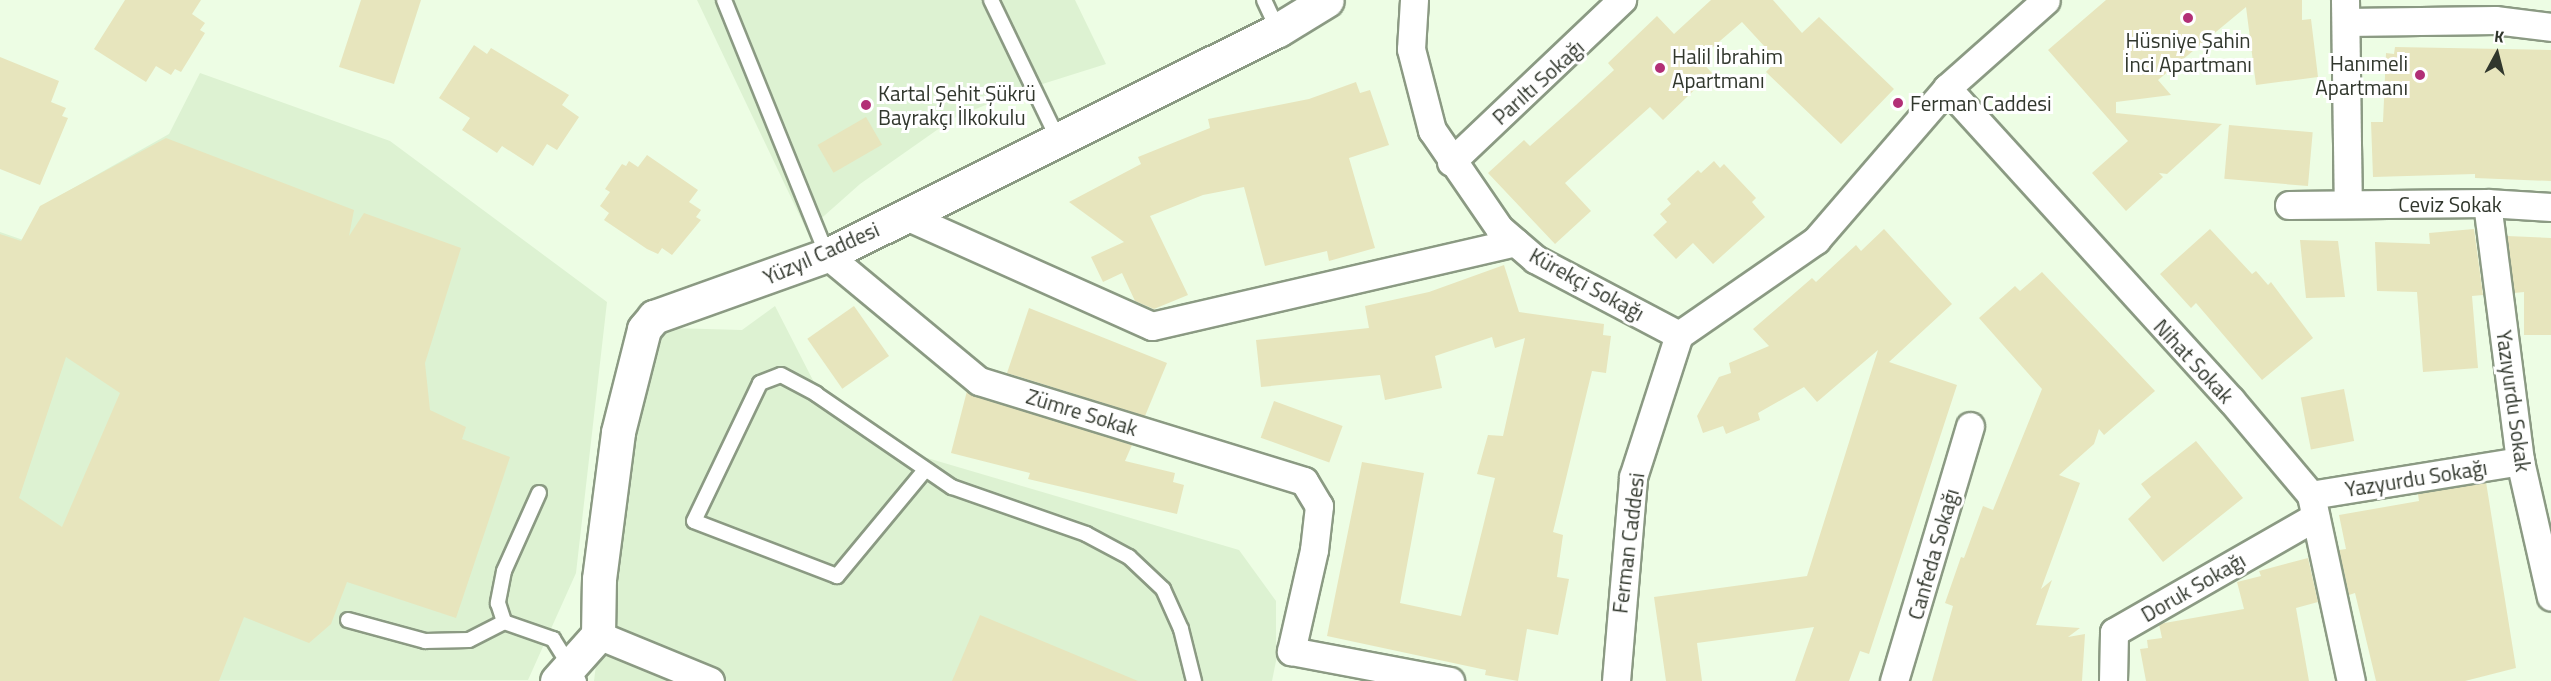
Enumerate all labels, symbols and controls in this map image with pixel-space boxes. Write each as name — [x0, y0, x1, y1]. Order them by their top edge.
marker: Hüsniye Şahin İnci Apartmanı — [2181, 11, 2195, 25]
north arrow — [2467, 24, 2527, 84]
text: K — [2493, 24, 2505, 49]
place label: Hüsniye Şahin İnci Apartmanı — [2124, 27, 2252, 77]
street label: Parıltı Sokağı — [1487, 34, 1589, 130]
place label: Halil İbrahim Apartmanı — [1672, 43, 1783, 93]
place label: Hanımeli Apartmanı — [2315, 50, 2408, 100]
marker: Halil İbrahim Apartmanı — [1653, 61, 1667, 75]
marker: Hanımeli Apartmanı — [2413, 68, 2427, 82]
place label: Kartal Şehit Şükrü Bayrakçı İlkokulu — [878, 80, 1036, 130]
place label: Ferman Caddesi — [1910, 90, 2052, 116]
marker: Ferman Caddesi — [1891, 96, 1905, 110]
marker: Kartal Şehit Şükrü Bayrakçı İlkokulu — [859, 98, 873, 112]
street label: Ceviz Sokak — [2398, 191, 2502, 217]
street label: Yüzyıl Caddesi — [759, 216, 883, 290]
street label: Kürekçi Sokağı — [1525, 242, 1649, 326]
street label: Nihat Sokak — [2149, 314, 2239, 408]
street label: Yazıyurdu Sokak — [2492, 329, 2536, 473]
street label: Zümre Sokak — [1023, 383, 1141, 441]
street label: Yazyurdu Sokağı — [2343, 454, 2489, 502]
street label: Ferman Caddesi — [1607, 471, 1649, 615]
street label: Canfeda Sokağı — [1902, 486, 1964, 622]
street label: Doruk Sokağı — [2136, 547, 2250, 627]

